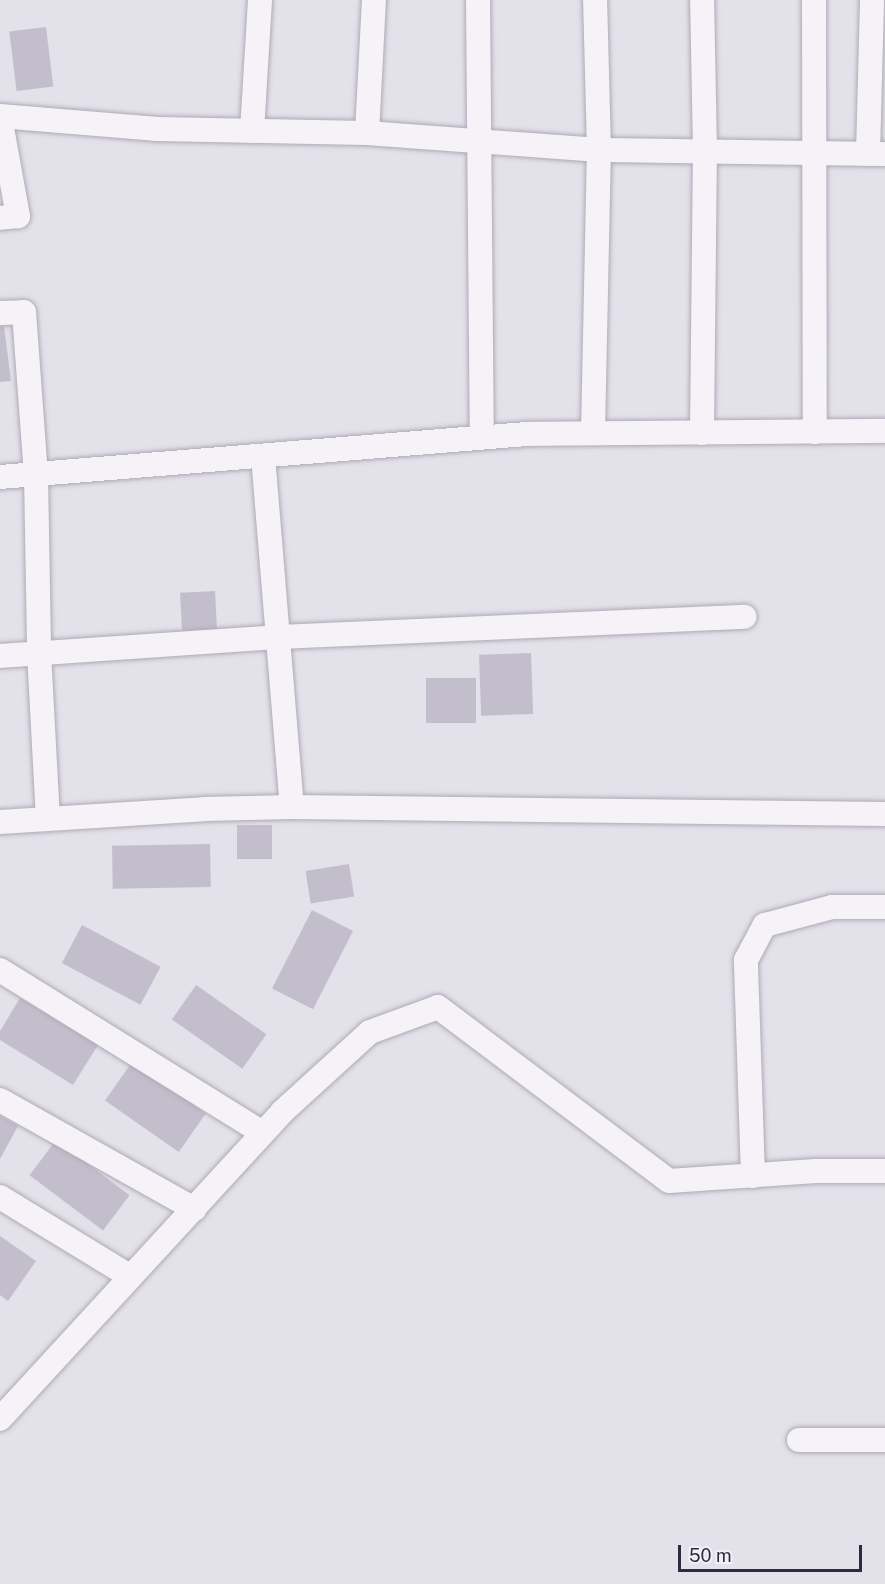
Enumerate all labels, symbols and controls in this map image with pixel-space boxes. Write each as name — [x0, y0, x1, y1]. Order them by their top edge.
scale bar — [681, 1533, 866, 1571]
text: 50 m — [689, 1545, 732, 1566]

